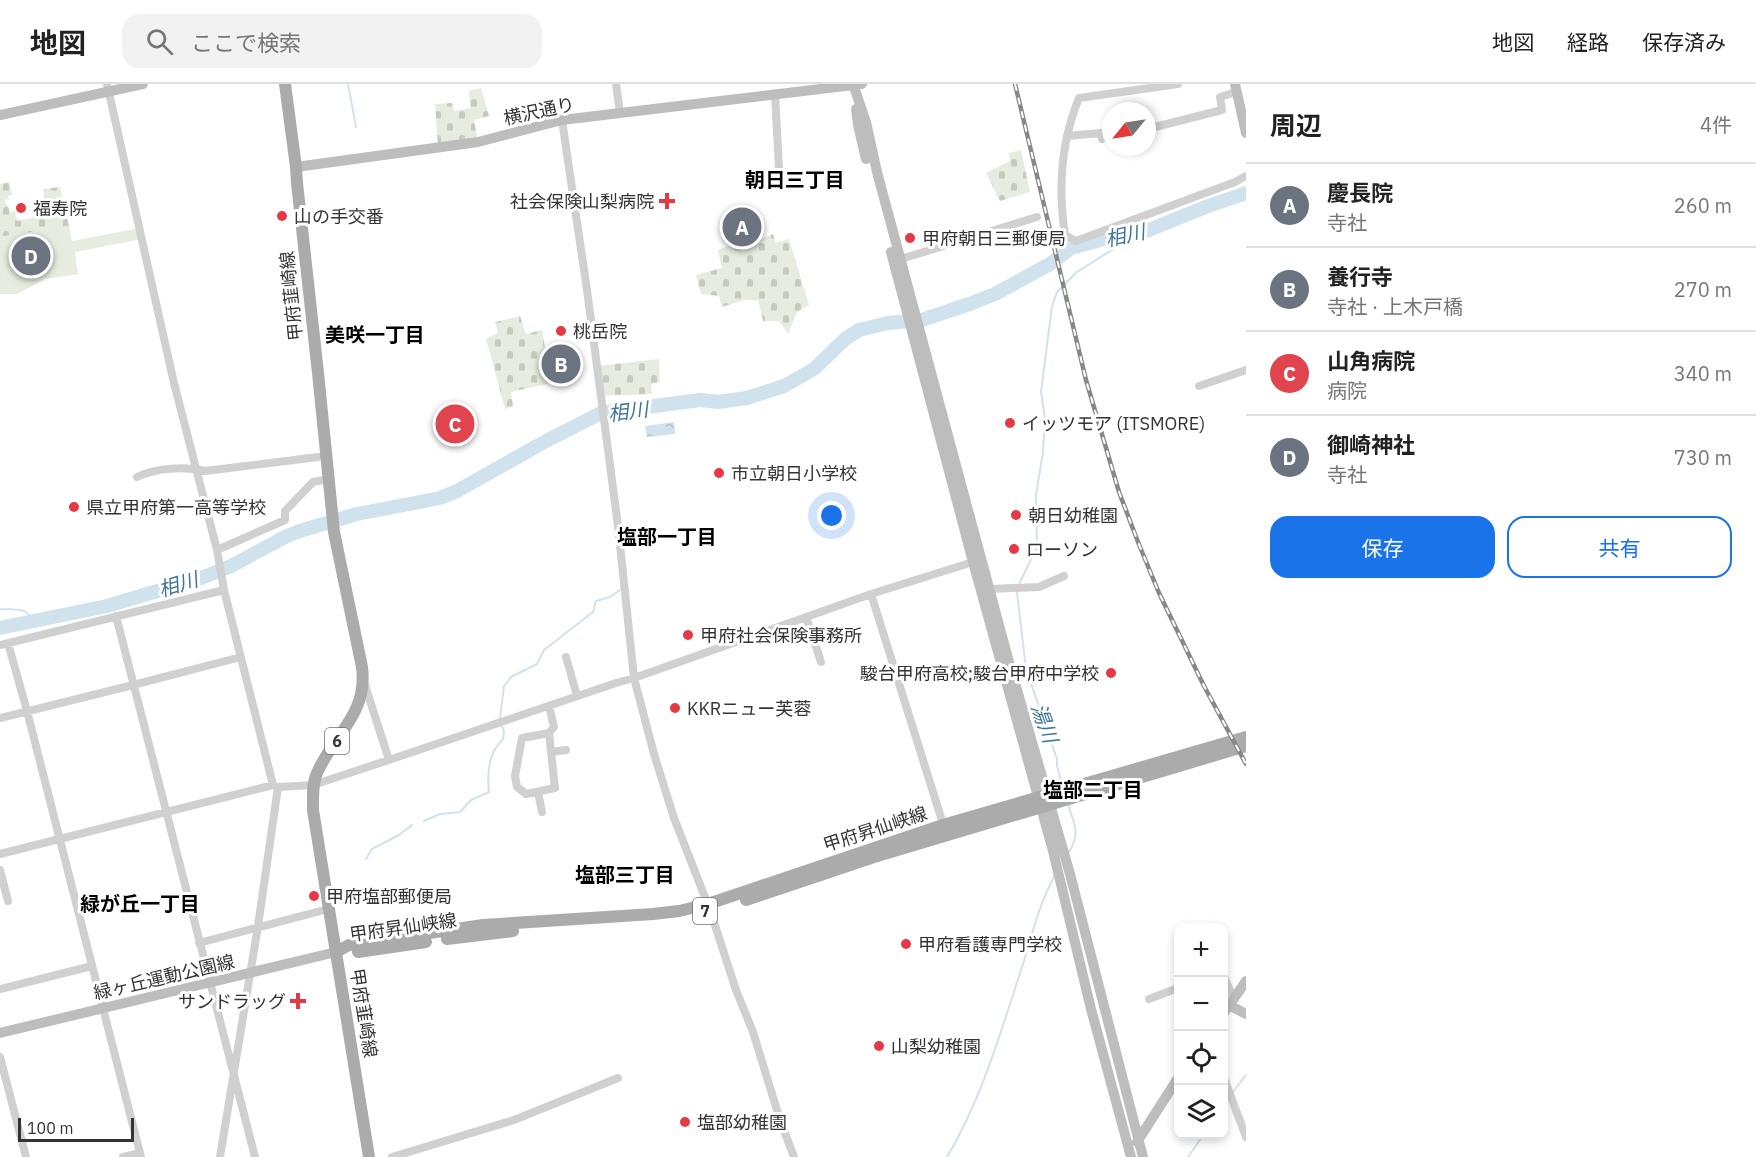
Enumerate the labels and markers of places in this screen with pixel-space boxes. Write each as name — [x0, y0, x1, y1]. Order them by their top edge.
place label: 社会保険山梨病院 — [510, 190, 654, 213]
marker: 社会保険山梨病院 — [658, 192, 676, 210]
place label: 福寿院 — [33, 197, 87, 220]
marker: 福寿院 — [14, 201, 28, 215]
pin: A — [722, 204, 762, 250]
place label: 山の手交番 — [294, 205, 384, 228]
marker: 山の手交番 — [275, 209, 289, 223]
place label: 甲府朝日三郵便局 — [922, 227, 1066, 250]
marker: 甲府朝日三郵便局 — [903, 231, 917, 245]
pin: D — [12, 234, 51, 279]
place label: 桃岳院 — [573, 320, 627, 343]
marker: 桃岳院 — [554, 324, 568, 338]
pin: B — [542, 342, 580, 386]
pin: C — [436, 402, 474, 446]
place label: イッツモア (ITSMORE) — [1022, 412, 1205, 435]
marker: イッツモア (ITSMORE) — [1003, 416, 1017, 430]
place label: 市立朝日小学校 — [731, 462, 857, 485]
marker: 市立朝日小学校 — [712, 466, 726, 480]
place label: 県立甲府第一高等学校 — [86, 496, 266, 519]
marker: 県立甲府第一高等学校 — [67, 500, 81, 514]
place label: 朝日幼稚園 — [1028, 504, 1118, 527]
marker: 朝日幼稚園 — [1009, 508, 1023, 522]
place label: ローソン — [1026, 538, 1098, 561]
marker: ローソン — [1007, 542, 1021, 556]
place label: 甲府社会保険事務所 — [700, 624, 862, 647]
marker: 甲府社会保険事務所 — [681, 628, 695, 642]
place label: 駿台甲府高校;駿台甲府中学校 — [860, 662, 1099, 685]
marker: 駿台甲府高校;駿台甲府中学校 — [1104, 666, 1118, 680]
place label: KKRニュー芙蓉 — [687, 697, 811, 720]
marker: KKRニュー芙蓉 — [668, 701, 682, 715]
place label: 甲府塩部郵便局 — [326, 885, 452, 908]
marker: 甲府塩部郵便局 — [307, 889, 321, 903]
place label: 甲府看護専門学校 — [918, 933, 1062, 956]
marker: 甲府看護専門学校 — [899, 937, 913, 951]
place label: サンドラッグ — [178, 990, 286, 1013]
marker: サンドラッグ — [291, 994, 305, 1008]
place label: 山梨幼稚園 — [891, 1035, 981, 1058]
marker: 山梨幼稚園 — [872, 1039, 886, 1053]
place label: 塩部幼稚園 — [697, 1111, 787, 1134]
marker: 塩部幼稚園 — [678, 1115, 692, 1129]

